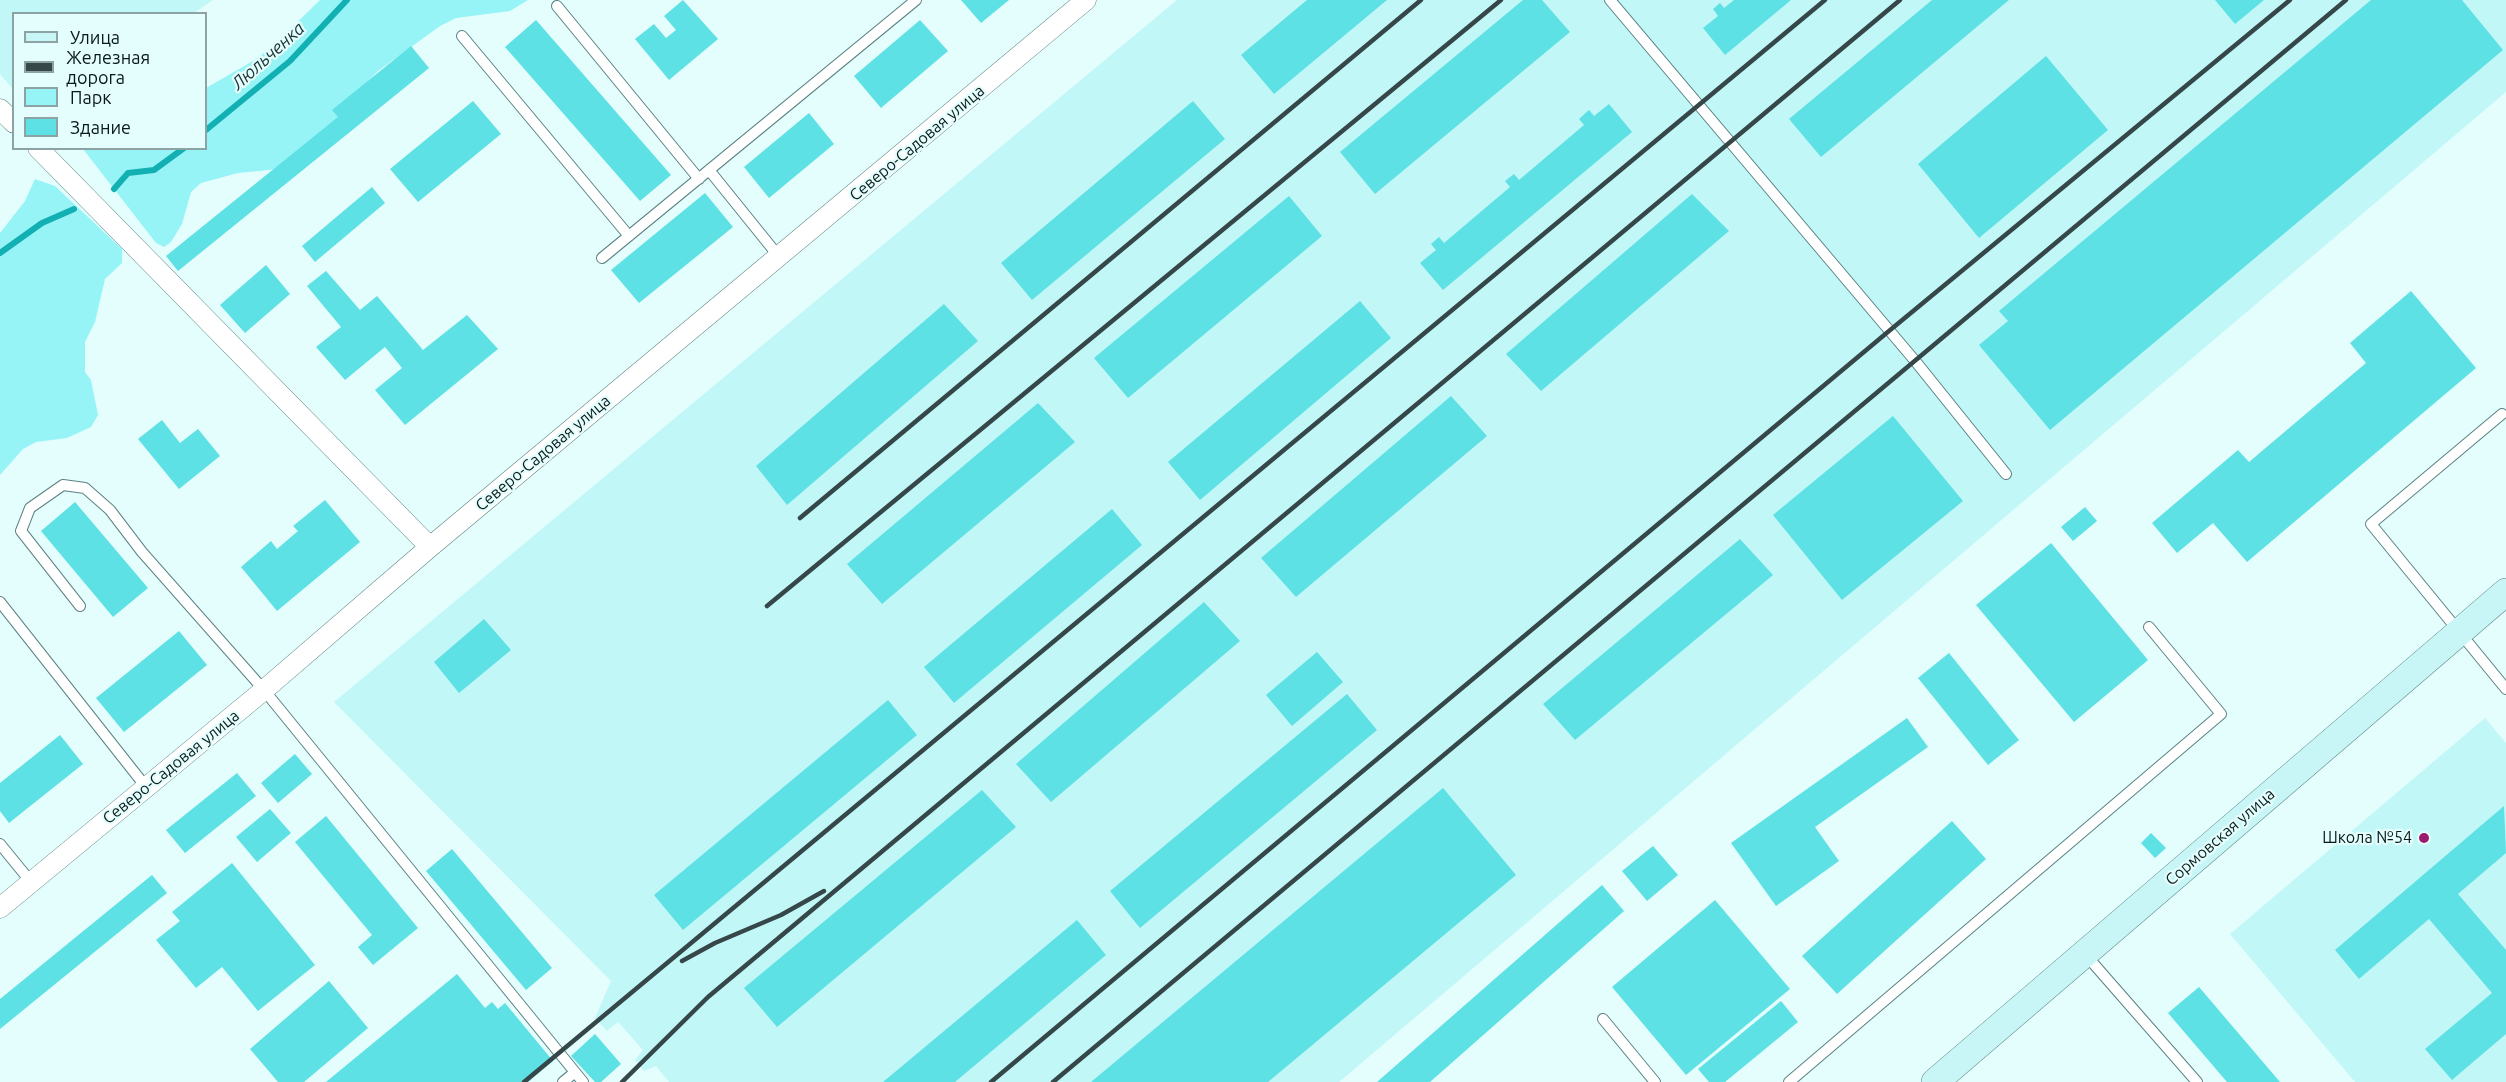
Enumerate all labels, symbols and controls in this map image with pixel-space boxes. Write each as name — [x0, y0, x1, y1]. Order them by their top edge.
legend — [12, 12, 207, 150]
water label: Люльченка — [227, 18, 309, 94]
text: Улица — [70, 27, 120, 47]
text: Железная дорога — [66, 47, 150, 87]
street label: Северо-Садовая улица — [846, 81, 988, 205]
text: Парк — [70, 87, 111, 107]
text: Здание — [70, 117, 131, 137]
street label: Северо-Садовая улица — [472, 391, 614, 515]
street label: Северо-Садовая улица — [99, 706, 243, 828]
street label: Сормовская улица — [2162, 784, 2278, 890]
place label: Школа №54 — [2322, 828, 2412, 848]
marker: Школа №54 — [2417, 831, 2431, 845]

